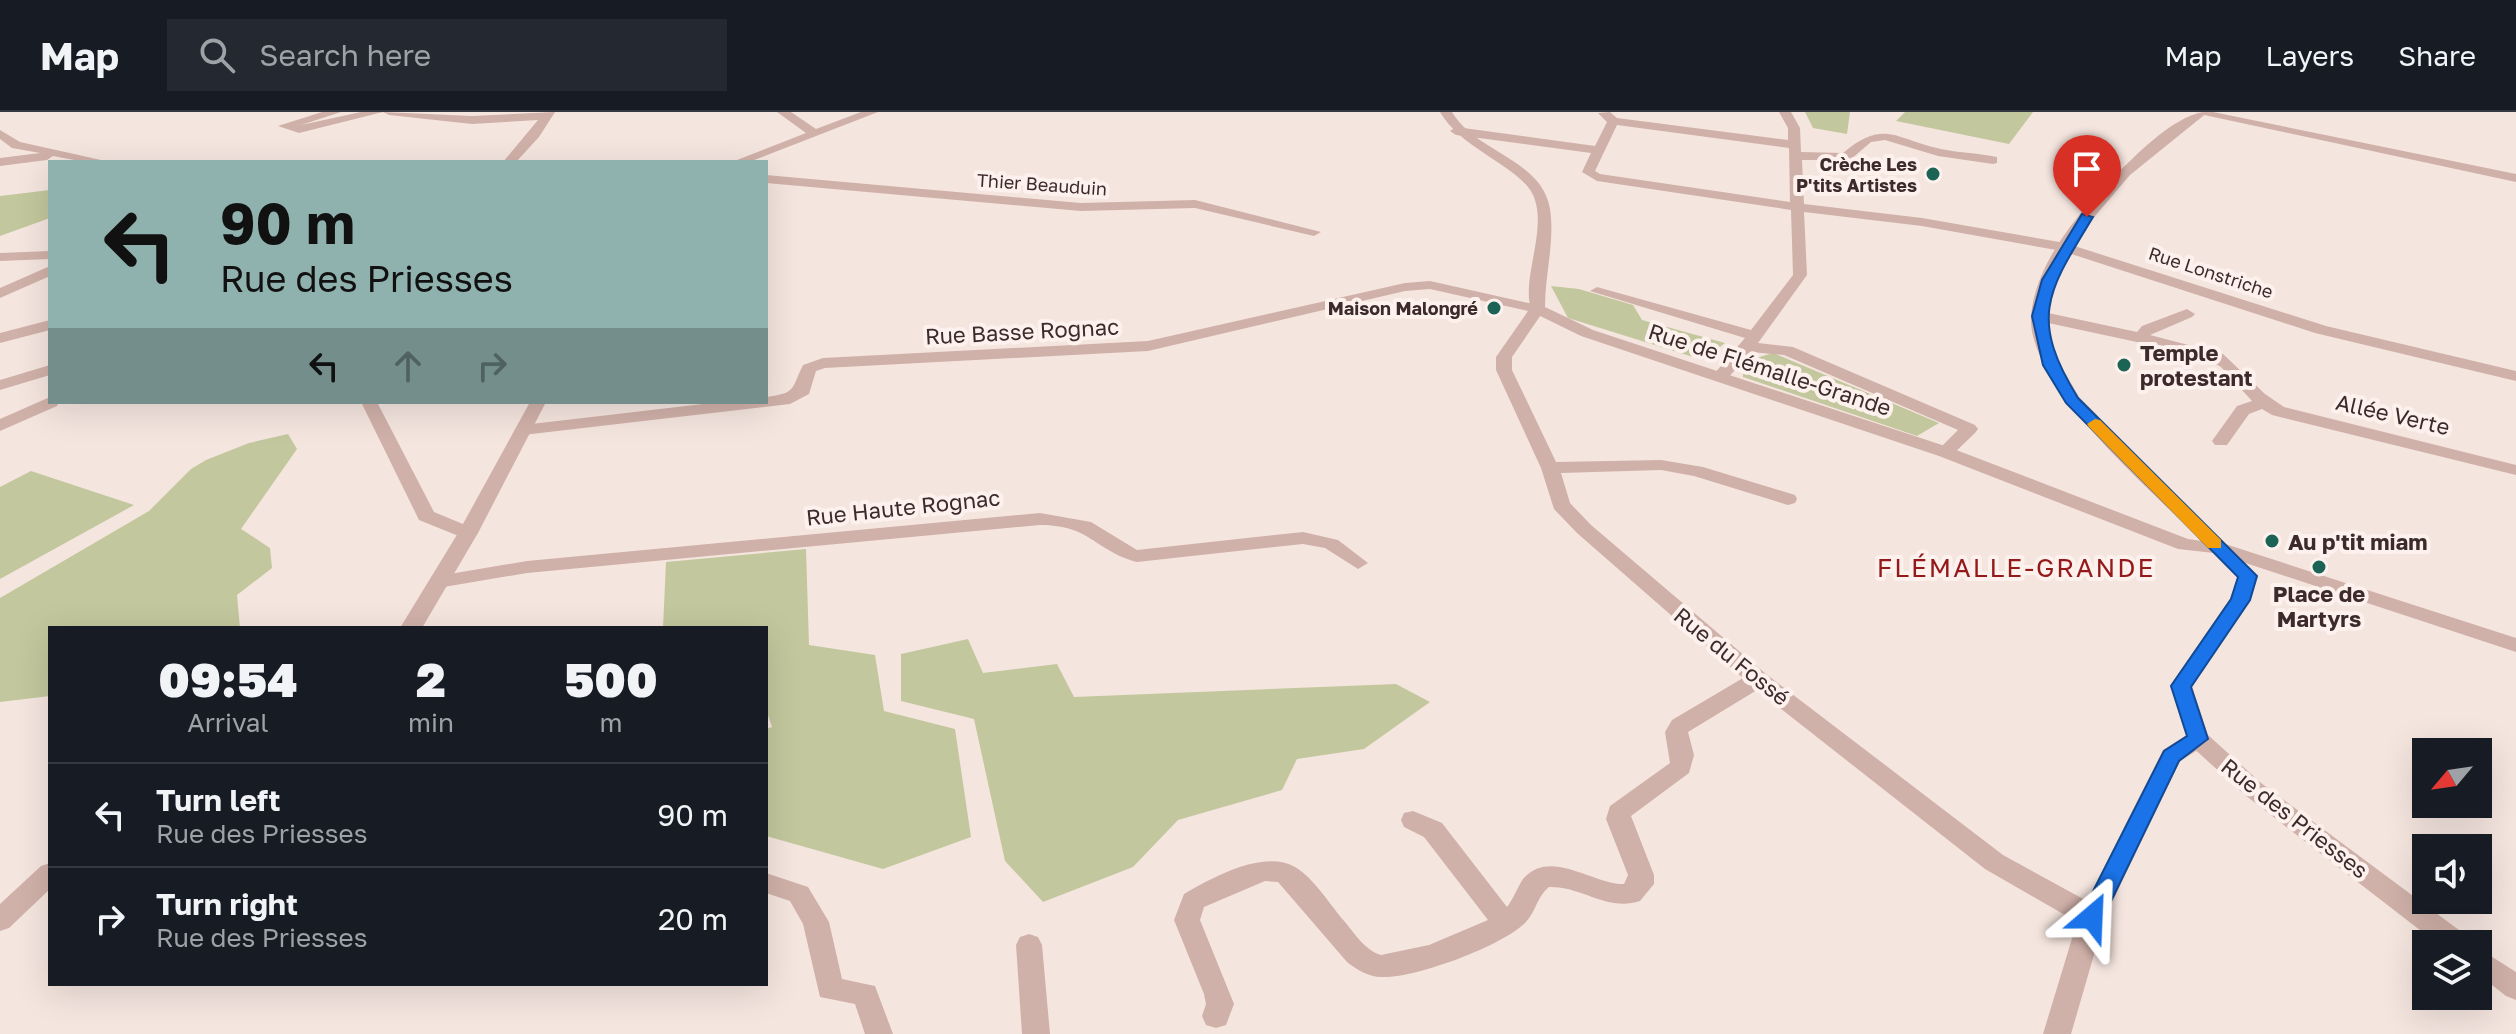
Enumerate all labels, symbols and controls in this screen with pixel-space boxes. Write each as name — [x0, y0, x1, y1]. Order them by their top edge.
search box — [167, 19, 727, 91]
text: Map — [40, 33, 119, 78]
icon: search — [195, 33, 239, 77]
text: Search here — [259, 37, 431, 73]
text: Map — [2164, 39, 2222, 72]
text: Layers — [2266, 39, 2354, 72]
text: Share — [2398, 39, 2476, 72]
pin — [2053, 135, 2121, 217]
icon: arrive — [2065, 147, 2109, 191]
place label: Crèche Les P'tits Artistes — [1796, 153, 1917, 196]
marker: Crèche Les P'tits Artistes — [1924, 165, 1942, 183]
street label: Thier Beauduin — [976, 168, 1108, 200]
text: 90 m — [220, 189, 355, 256]
icon: left — [88, 192, 192, 296]
street label: Rue Lonstriche — [2146, 242, 2276, 302]
text: Rue des Priesses — [220, 257, 513, 300]
place label: Maison Malongré — [1328, 297, 1478, 319]
marker: Maison Malongré — [1485, 299, 1503, 317]
street label: Rue Basse Rognac — [924, 312, 1120, 350]
street label: Rue de Flémalle-Grande — [1645, 317, 1895, 421]
place label: Temple protestant — [2140, 339, 2253, 391]
icon: left — [302, 344, 346, 388]
icon: ahead — [386, 344, 430, 388]
icon: right — [470, 344, 514, 388]
marker: Temple protestant — [2115, 356, 2133, 374]
street label: Allée Verte — [2333, 388, 2453, 440]
street label: Rue Haute Rognac — [805, 483, 1001, 531]
place label: Au p'tit miam — [2288, 528, 2427, 555]
marker: Au p'tit miam — [2263, 532, 2281, 550]
district label: FLÉMALLE-GRANDE — [1877, 552, 2155, 583]
marker: Place de Martyrs — [2310, 558, 2328, 576]
place label: Place de Martyrs — [2273, 580, 2365, 632]
street label: Rue du Fossé — [1669, 601, 1795, 711]
text: 09:54 — [158, 650, 298, 708]
text: 2 — [416, 650, 446, 708]
text: 500 — [564, 650, 658, 708]
text: Arrival — [187, 707, 269, 738]
text: min — [408, 707, 454, 738]
text: m — [599, 707, 622, 738]
north arrow — [2412, 738, 2492, 818]
map controls — [2412, 738, 2492, 1010]
street label: Rue des Priesses — [2216, 752, 2374, 884]
text: Turn left — [156, 782, 281, 818]
icon: left — [88, 793, 132, 837]
text: 90 m — [657, 797, 728, 833]
text: Rue des Priesses — [156, 818, 367, 849]
button: sound — [2412, 834, 2492, 914]
position arrow — [2050, 875, 2134, 959]
text: Turn right — [156, 886, 298, 922]
icon: right — [88, 897, 132, 941]
text: 20 m — [658, 901, 728, 937]
text: Rue des Priesses — [156, 922, 367, 953]
button: layers — [2412, 930, 2492, 1010]

